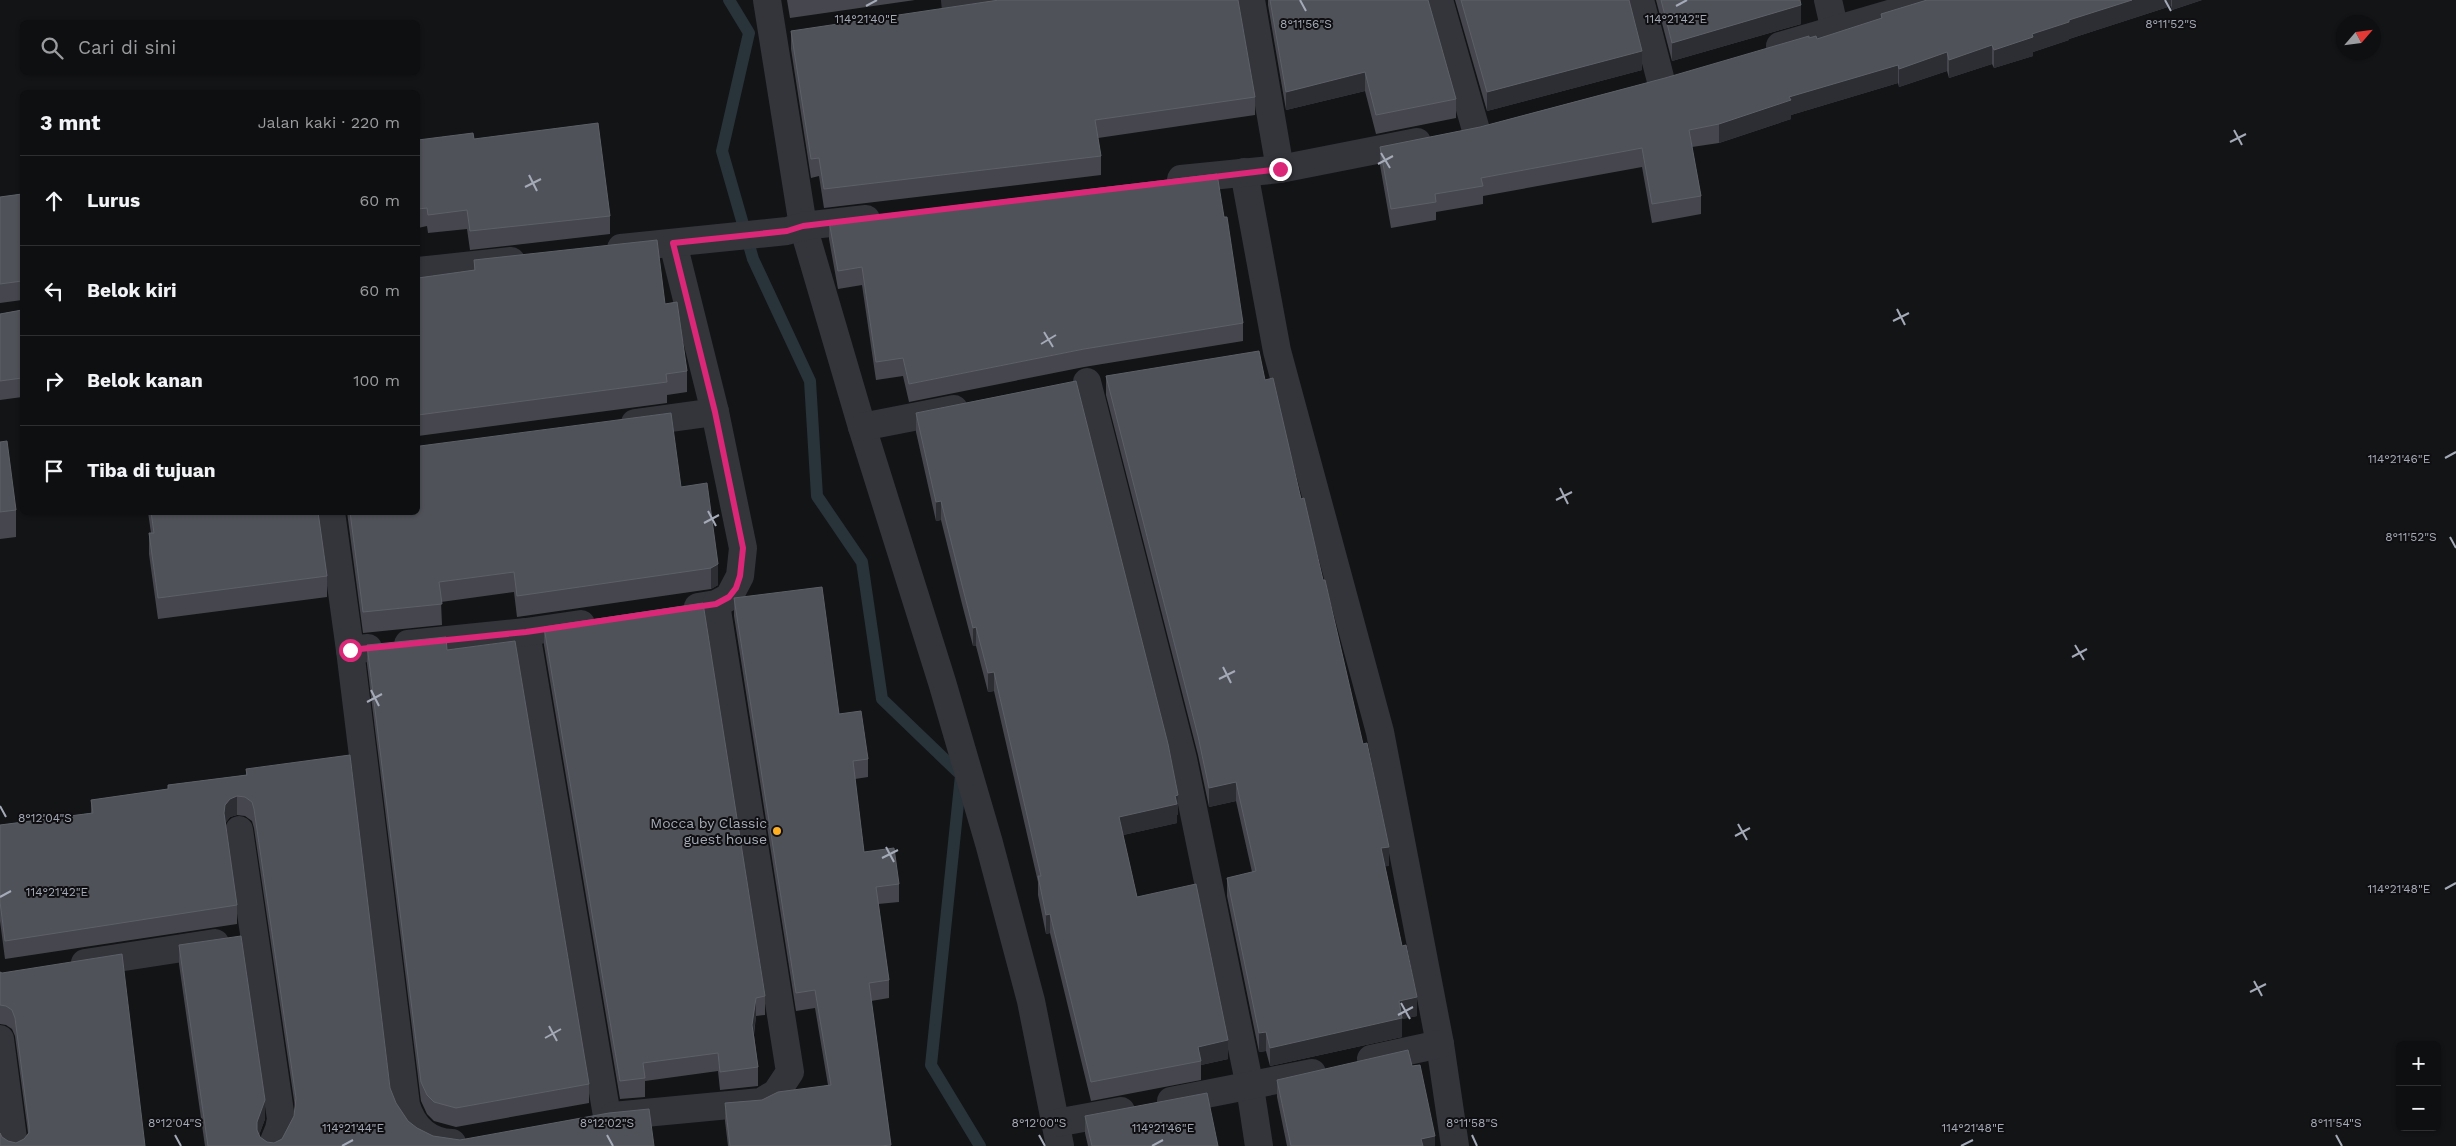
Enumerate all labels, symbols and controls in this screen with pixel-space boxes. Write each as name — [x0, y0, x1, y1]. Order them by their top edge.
text: 114°21'40"E — [835, 12, 898, 26]
text: 114°21'42"E — [1645, 12, 1708, 26]
north arrow — [2336, 15, 2381, 60]
text: 8°11'56"S — [1280, 17, 1332, 31]
text: 8°11'52"S — [2145, 17, 2197, 31]
search box — [20, 20, 420, 75]
icon: search — [38, 34, 66, 62]
text: Cari di sini — [78, 36, 176, 59]
text: 3 mnt — [40, 110, 100, 135]
text: Jalan kaki · 220 m — [258, 113, 400, 132]
route end — [1269, 158, 1292, 181]
icon: ahead — [40, 187, 68, 215]
text: Lurus — [87, 189, 140, 212]
text: 60 m — [360, 191, 400, 210]
icon: left — [40, 277, 68, 305]
text: Belok kiri — [87, 279, 177, 302]
text: 60 m — [360, 281, 400, 300]
icon: right — [40, 367, 68, 395]
text: Belok kanan — [87, 369, 203, 392]
text: 100 m — [353, 371, 400, 390]
text: 114°21'46"E — [2368, 452, 2431, 466]
icon: arrive — [40, 457, 68, 485]
text: Tiba di tujuan — [87, 459, 216, 482]
text: 8°11'52"S — [2385, 530, 2437, 544]
route start — [339, 639, 362, 662]
text: 8°12'04"S — [18, 811, 72, 825]
place label: Mocca by Classic guest house — [650, 815, 767, 847]
marker: Mocca by Classic guest house — [771, 825, 783, 837]
text: 114°21'48"E — [2368, 882, 2431, 896]
text: 114°21'42"E — [26, 885, 89, 899]
map controls — [2396, 1041, 2441, 1131]
button: + — [2396, 1041, 2441, 1086]
button: − — [2396, 1086, 2441, 1131]
text: 8°12'04"S — [148, 1116, 202, 1130]
text: 8°12'02"S — [580, 1116, 634, 1130]
text: 8°12'00"S — [1012, 1116, 1066, 1130]
text: 8°11'58"S — [1446, 1116, 1498, 1130]
text: 8°11'54"S — [2310, 1116, 2362, 1130]
text: 114°21'44"E — [322, 1121, 384, 1135]
text: 114°21'46"E — [1132, 1121, 1195, 1135]
text: 114°21'48"E — [1942, 1121, 2005, 1135]

